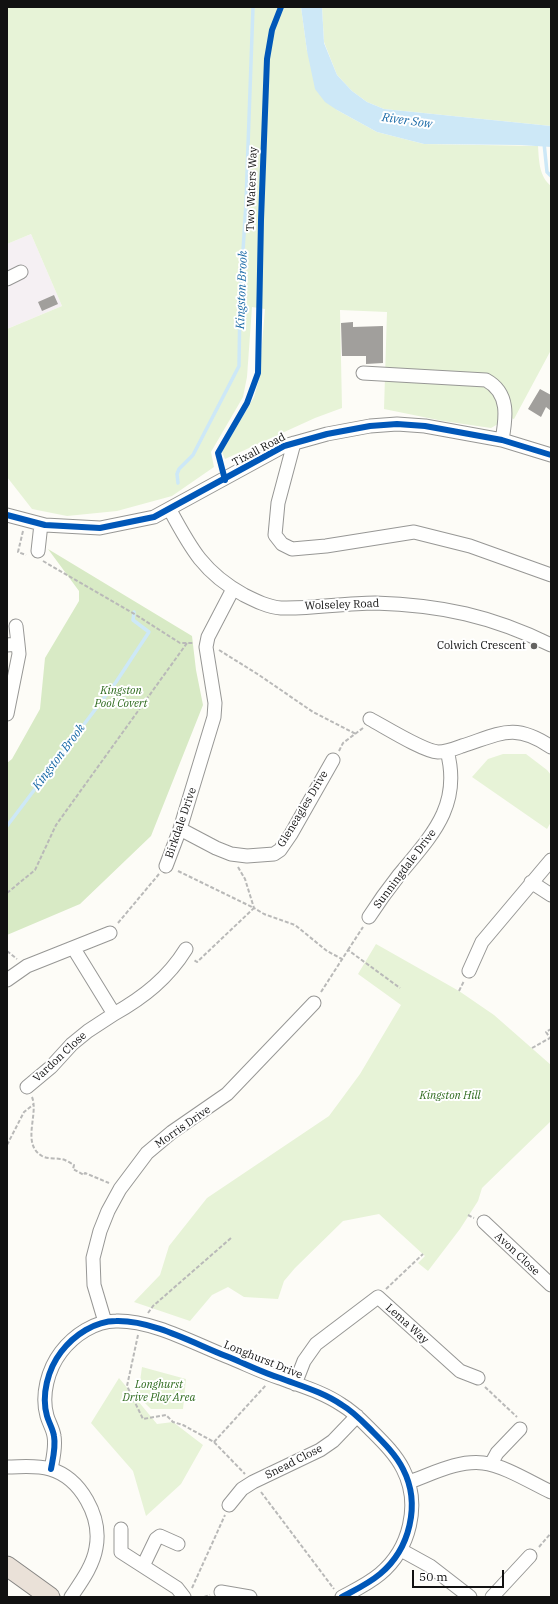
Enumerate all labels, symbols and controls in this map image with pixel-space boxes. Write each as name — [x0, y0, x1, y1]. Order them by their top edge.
water label: River Sow — [381, 110, 433, 132]
street label: Two Waters Way — [244, 146, 260, 232]
water label: Kingston Brook — [233, 250, 251, 330]
street label: Tixall Road — [230, 431, 288, 469]
street label: Wolseley Road — [304, 597, 380, 613]
place label: Colwich Crescent — [437, 639, 526, 653]
marker: Colwich Crescent — [529, 641, 539, 651]
park label: Kingston Pool Covert — [95, 684, 147, 710]
water label: Kingston Brook — [30, 721, 88, 793]
street label: Gleneagles Drive — [275, 768, 331, 850]
street label: Birkdale Drive — [163, 786, 199, 860]
street label: Sunningdale Drive — [371, 827, 439, 911]
street label: Vardon Close — [31, 1029, 89, 1085]
park label: Kingston Hill — [419, 1089, 481, 1103]
street label: Morris Drive — [153, 1103, 213, 1151]
street label: Avon Close — [492, 1230, 542, 1278]
street label: Lema Way — [383, 1301, 431, 1347]
street label: Longhurst Drive — [222, 1338, 304, 1382]
park label: Longhurst Drive Play Area — [123, 1378, 195, 1404]
street label: Snead Close — [263, 1442, 325, 1482]
scale bar — [414, 1562, 506, 1588]
text: 50 m — [419, 1569, 448, 1584]

